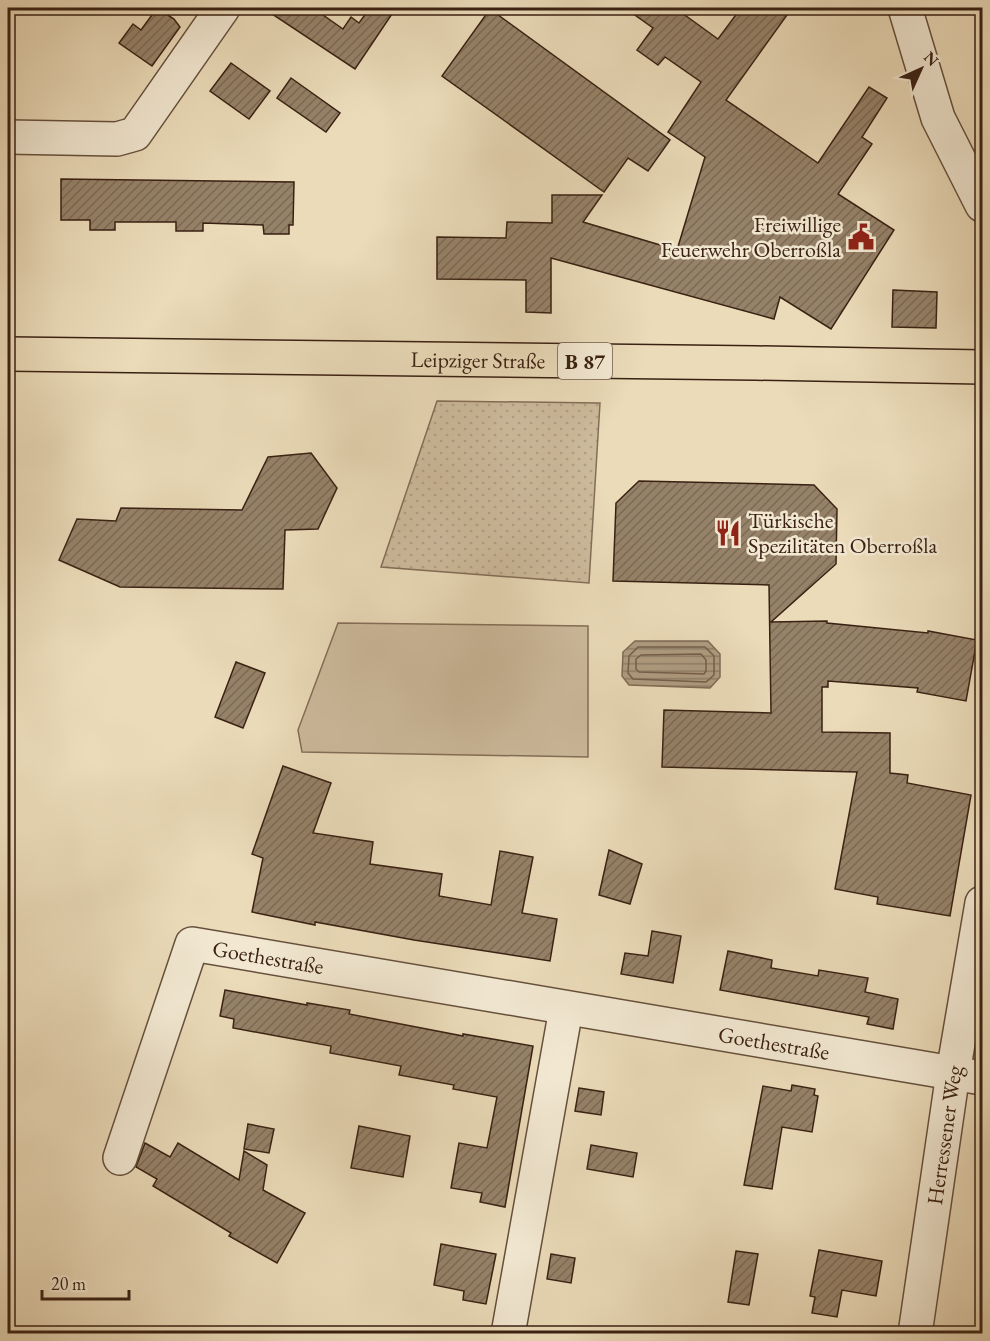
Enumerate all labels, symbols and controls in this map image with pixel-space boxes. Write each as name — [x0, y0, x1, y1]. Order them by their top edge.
north arrow — [891, 39, 951, 99]
text: N — [919, 47, 943, 71]
place label: Freiwillige Feuerwehr Oberroßla — [661, 210, 841, 264]
public building icon: Freiwillige Feuerwehr Oberroßla — [846, 222, 876, 252]
road number: B 87 — [558, 343, 612, 379]
street label: Leipziger Straße — [411, 344, 546, 375]
place label: Türkische Spezilitäten Oberroßla — [748, 506, 937, 560]
restaurant icon: Türkische Spezilitäten Oberroßla — [713, 518, 743, 548]
street label: Goethestraße — [210, 933, 326, 981]
street label: Goethestraße — [716, 1019, 832, 1066]
street label: Herressener Weg — [919, 1063, 969, 1207]
scale bar — [42, 1263, 129, 1301]
text: 20 m — [51, 1272, 86, 1295]

